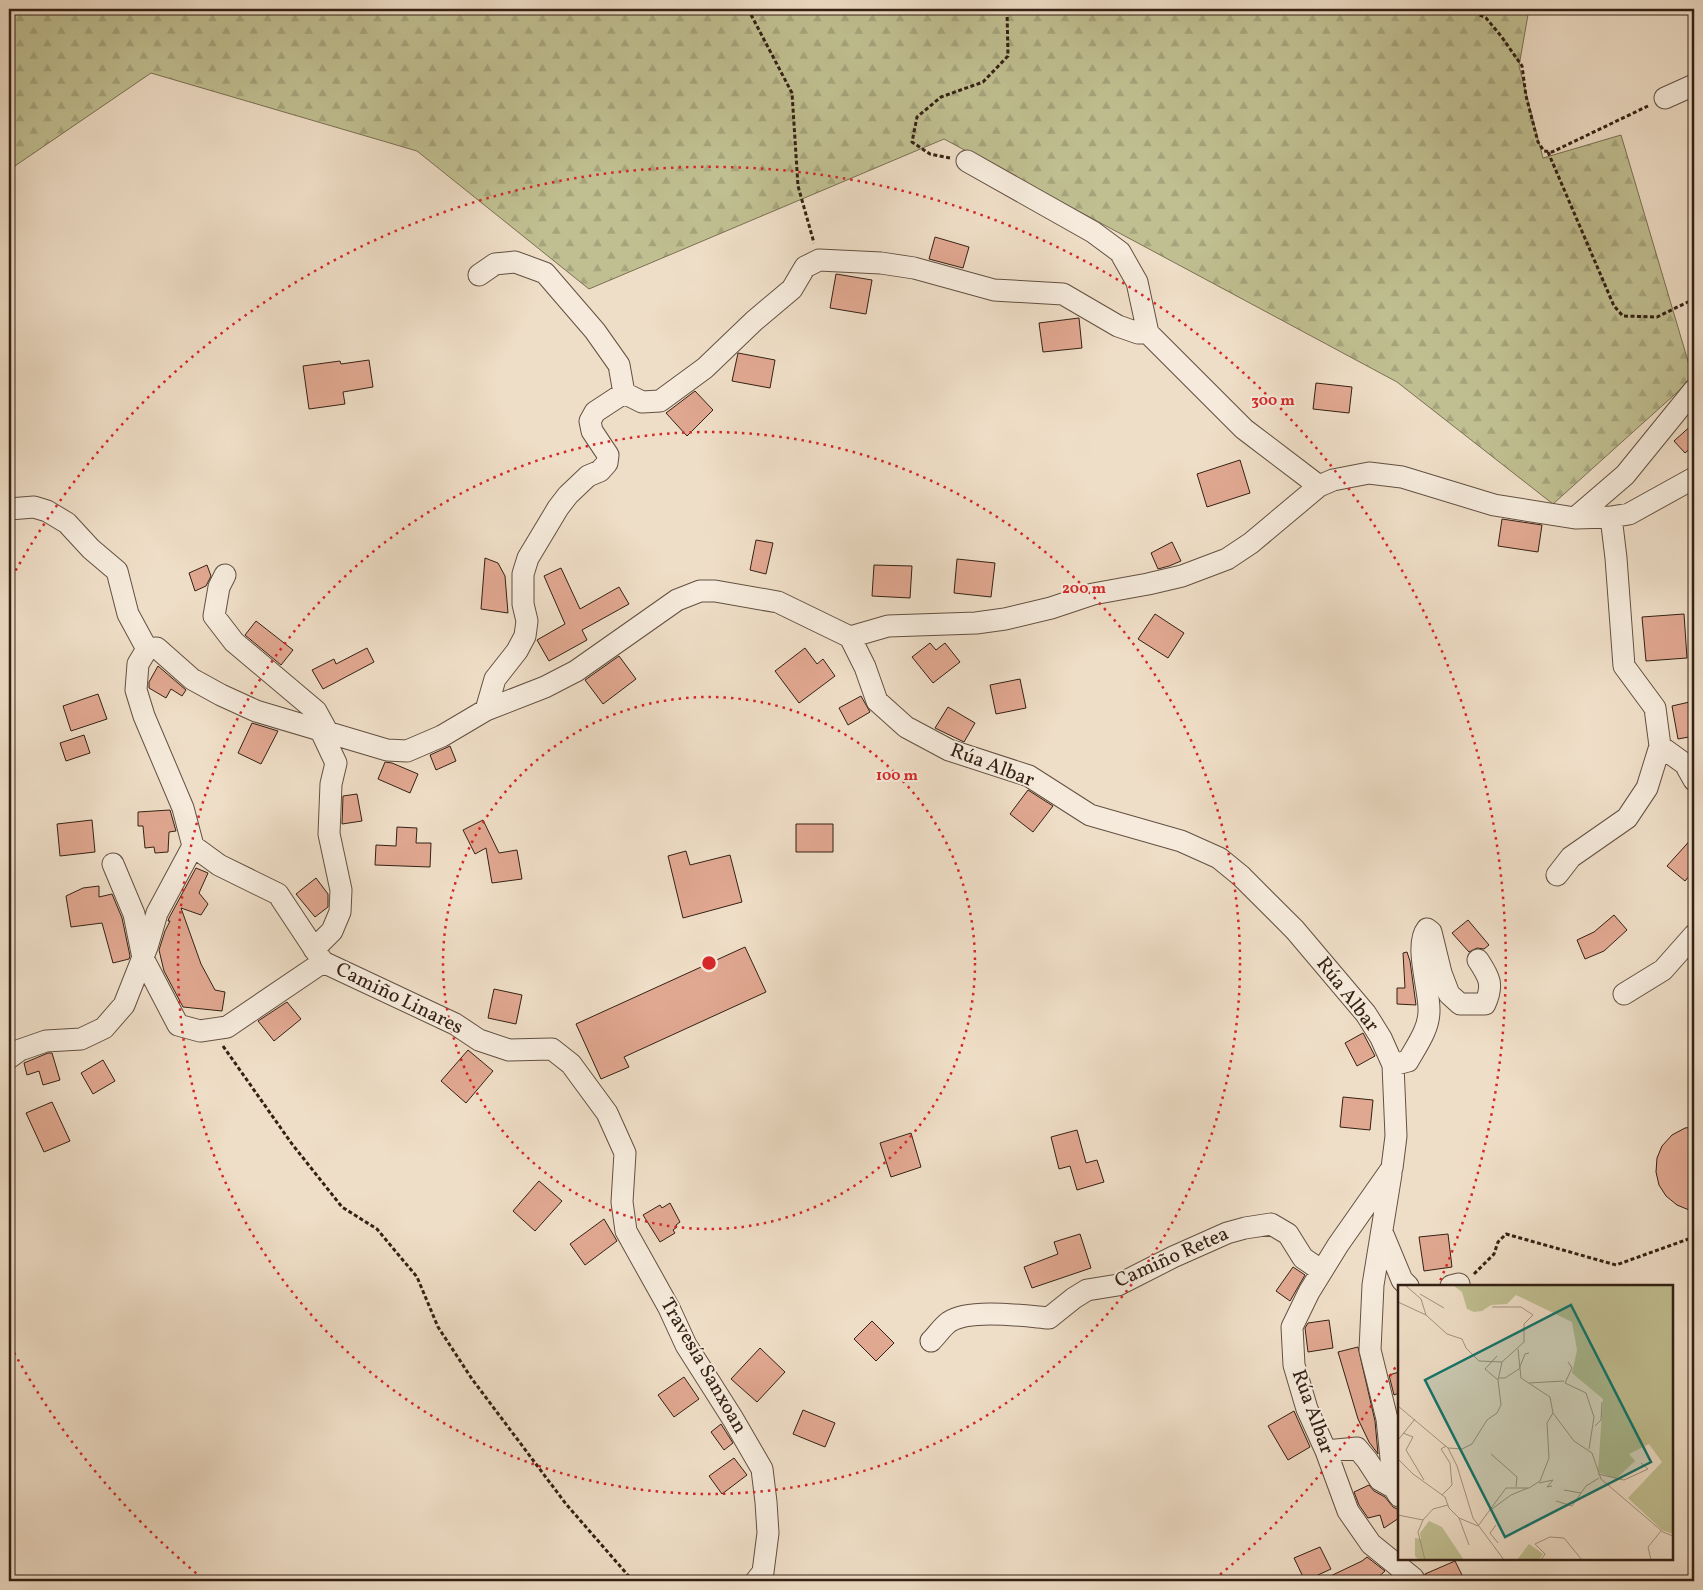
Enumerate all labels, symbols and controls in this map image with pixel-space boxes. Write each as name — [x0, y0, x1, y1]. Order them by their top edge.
text: 300 m — [1251, 391, 1295, 412]
text: 200 m — [1062, 579, 1106, 600]
street label: Rúa Albar — [946, 737, 1038, 795]
text: 100 m — [876, 766, 919, 787]
street label: Rúa Albar — [1309, 952, 1385, 1038]
centre of rings — [700, 954, 718, 972]
street label: Camiño Linares — [330, 956, 468, 1042]
street label: Camiño Retea — [1110, 1220, 1234, 1296]
inset map — [1398, 1285, 1673, 1560]
street label: Travesía Sanxoan — [653, 1293, 753, 1439]
street label: Rúa Albar — [1284, 1366, 1340, 1458]

